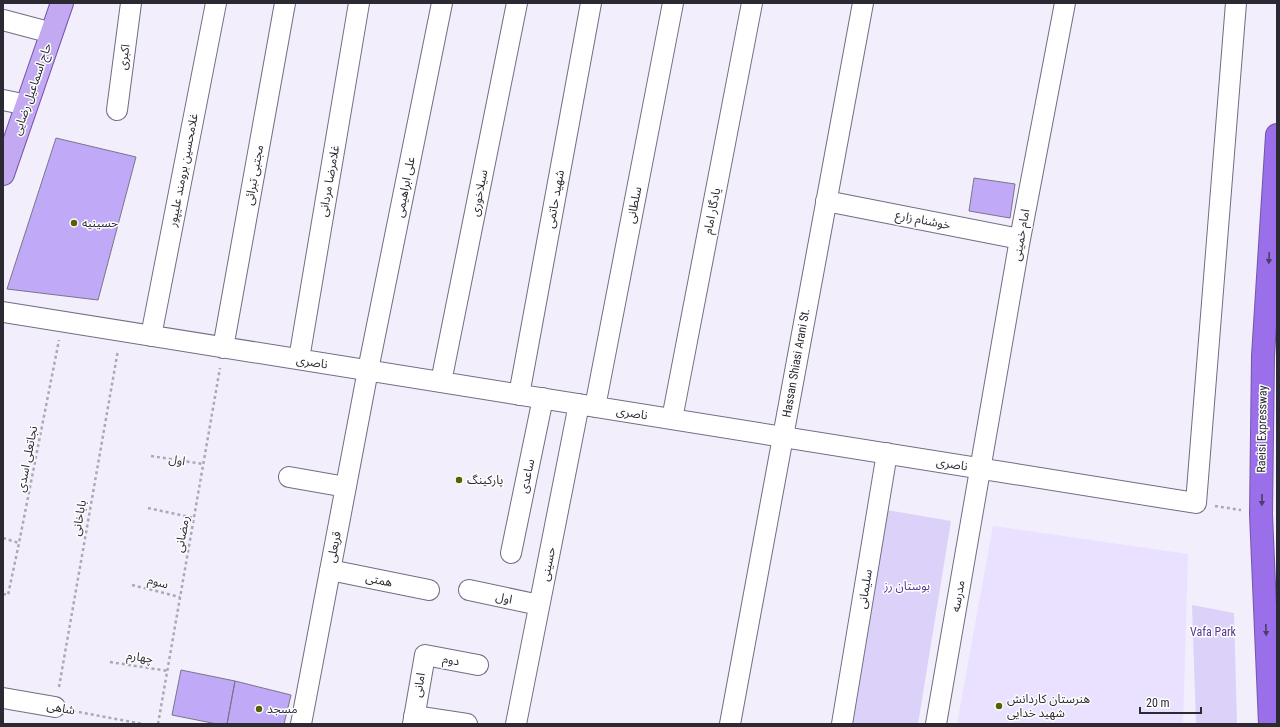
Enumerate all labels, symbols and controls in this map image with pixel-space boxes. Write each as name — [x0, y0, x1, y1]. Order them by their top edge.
street label: حاج اسماعیل رضایی — [10, 41, 56, 138]
street label: اکبری — [115, 43, 133, 71]
street label: غلامحسین برومند علیپور — [165, 112, 202, 229]
street label: مجتبی تبرائی — [242, 144, 266, 206]
street label: غلامرضا مردانی — [316, 144, 342, 218]
street label: علی ابراهیمی — [392, 155, 418, 219]
street label: سیلاخوری — [468, 168, 490, 218]
street label: شهید حاتمی — [543, 169, 567, 229]
street label: سلطانی — [624, 185, 644, 225]
street label: یادگار امام — [701, 187, 725, 236]
street label: خوشنام زارع — [894, 208, 952, 234]
street label: امام خمینی — [1010, 208, 1034, 262]
place label: حسینیه — [82, 216, 118, 230]
marker: حسینیه — [69, 218, 79, 228]
one-way arrow — [1265, 252, 1272, 264]
street label: Hassan Shiasi Arani St. — [780, 307, 812, 419]
street label: ناصری — [295, 353, 329, 371]
street label: Raeisi Expressway — [1254, 385, 1270, 473]
street label: ناصری — [615, 404, 649, 422]
street label: نجاتعلی اسدی — [14, 425, 40, 493]
street label: اول — [168, 452, 186, 468]
street label: ناصری — [935, 455, 969, 473]
street label: ساعدی — [517, 458, 537, 494]
place label: پارکینگ — [467, 473, 503, 488]
marker: پارکینگ — [454, 475, 464, 485]
one-way arrow — [1258, 494, 1265, 506]
street label: باباخانی — [69, 499, 89, 537]
street label: رمضانی — [172, 514, 192, 554]
street label: قربعلی — [324, 530, 344, 564]
street label: حسینی — [538, 546, 558, 582]
street label: سلیمانی — [855, 568, 875, 610]
street label: همتی — [364, 571, 394, 589]
street label: سوم — [146, 573, 170, 593]
park label: بوستان رز — [883, 579, 930, 593]
street label: مدرسه — [948, 579, 968, 613]
street label: اول — [494, 589, 514, 607]
one-way arrow — [1263, 624, 1269, 637]
park label: Vafa Park — [1190, 625, 1237, 639]
street label: چهارم — [126, 648, 154, 668]
street label: دوم — [441, 652, 461, 670]
street label: امانی — [410, 672, 428, 698]
scale bar — [1140, 689, 1201, 715]
place label: هنرستان کاردانش شهید خدایی — [1007, 692, 1090, 720]
text: 20 m — [1146, 696, 1170, 710]
street label: شاهی — [46, 698, 76, 718]
marker: هنرستان کاردانش شهید خدایی — [994, 701, 1004, 711]
place label: مسجد — [267, 702, 298, 716]
marker: مسجد — [254, 704, 264, 714]

